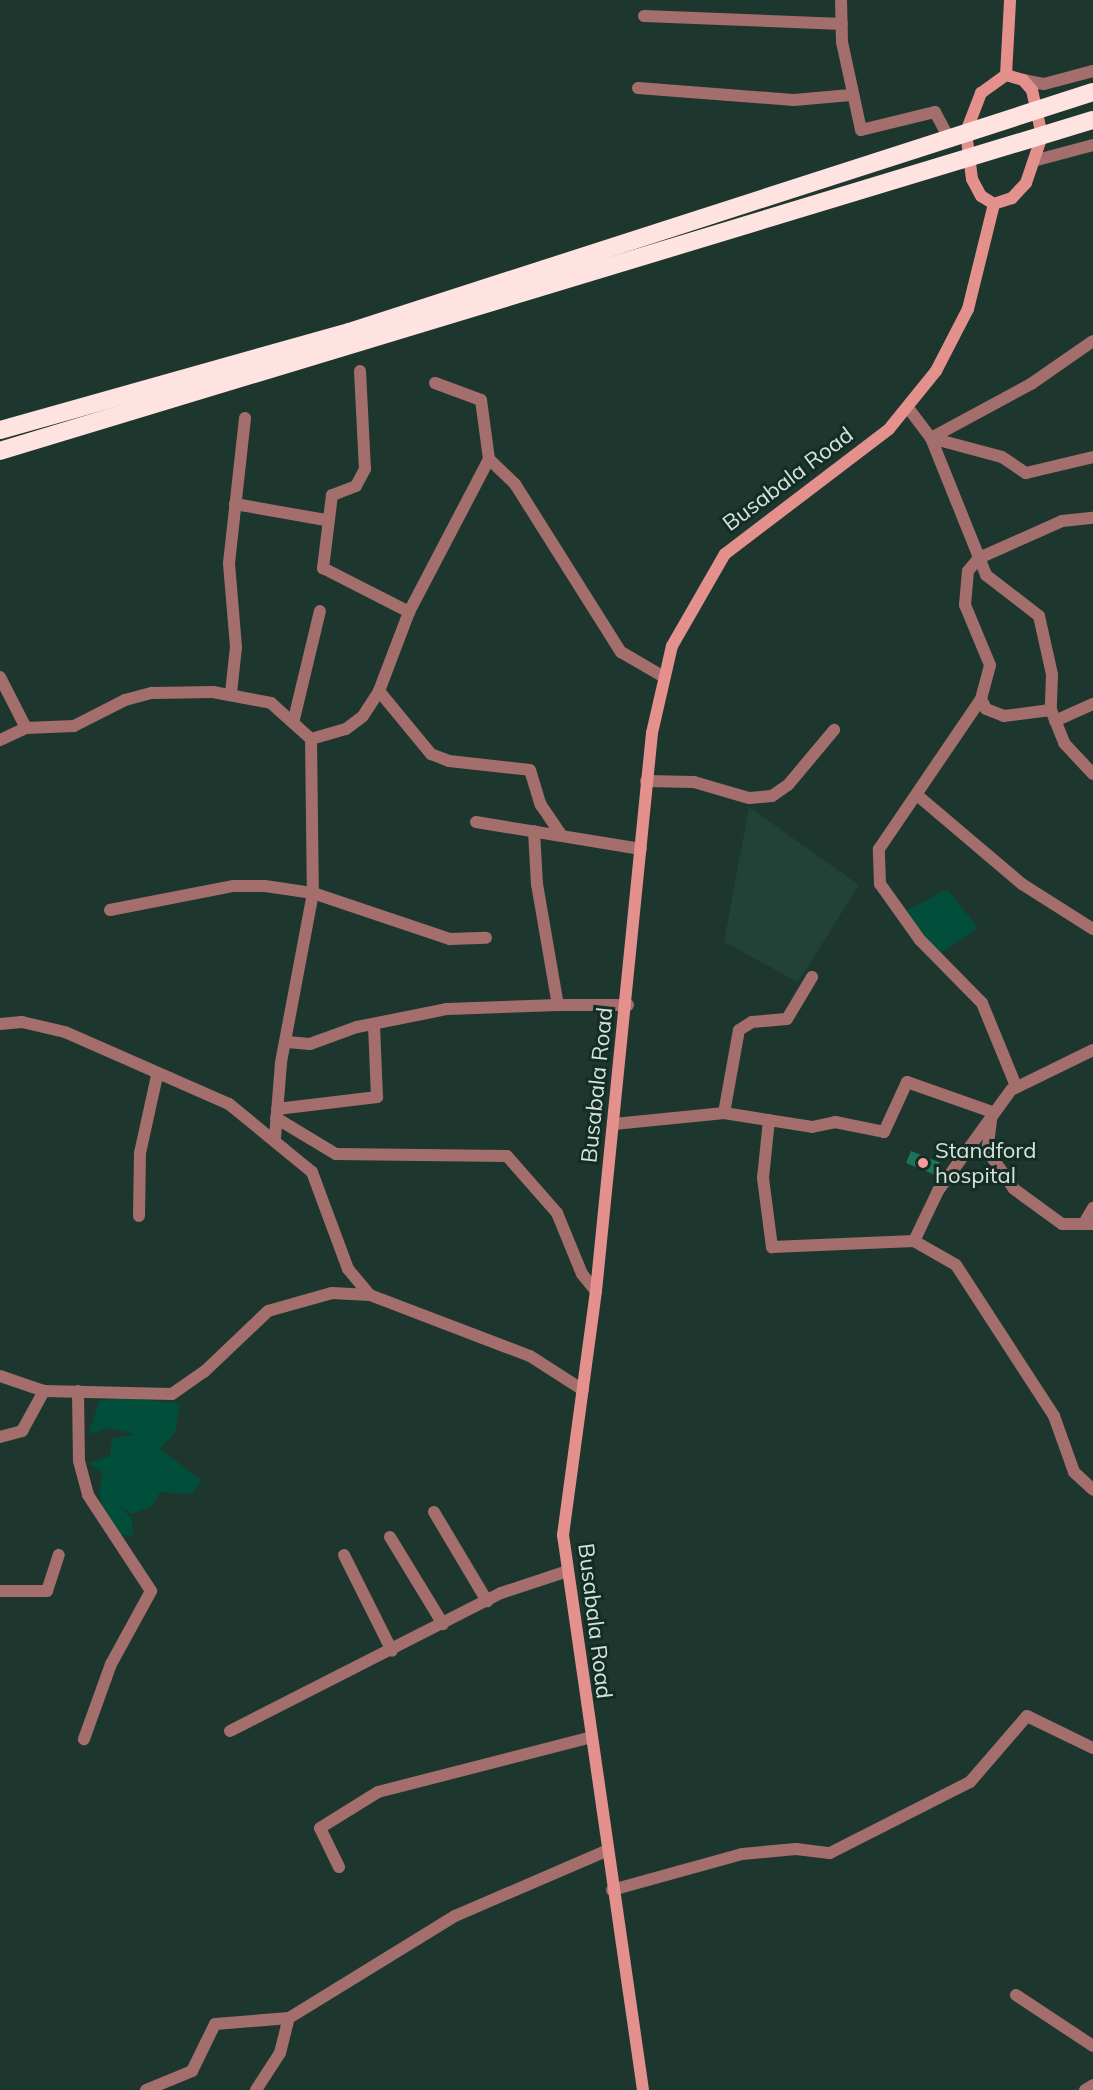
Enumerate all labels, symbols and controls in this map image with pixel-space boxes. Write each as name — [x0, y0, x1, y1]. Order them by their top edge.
street label: Busabala Road — [718, 421, 858, 537]
street label: Busabala Road — [576, 1006, 618, 1164]
place label: Standford hospital — [935, 1137, 1036, 1188]
marker: Standford hospital — [916, 1156, 930, 1170]
street label: Busabala Road — [572, 1542, 618, 1700]

